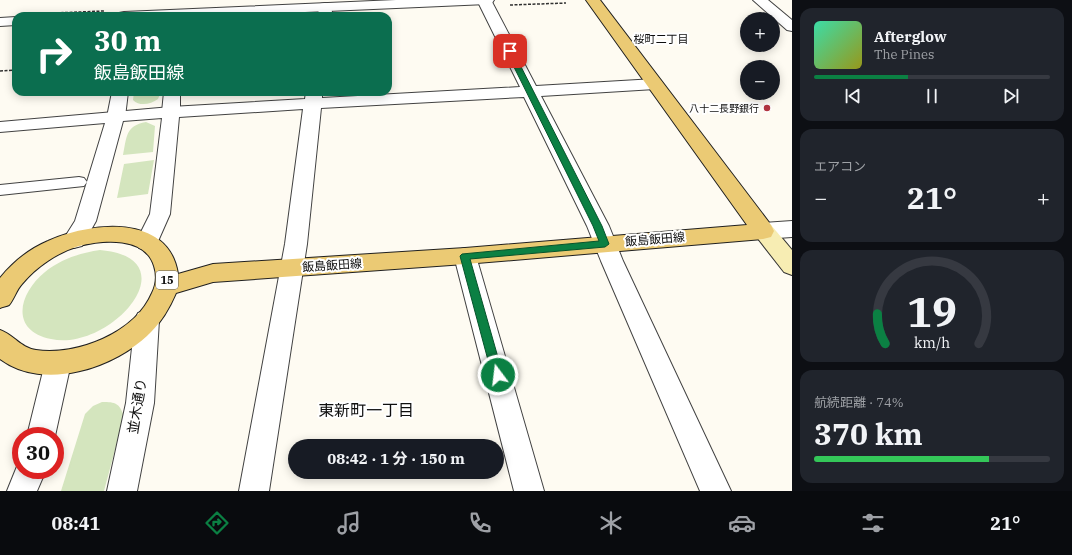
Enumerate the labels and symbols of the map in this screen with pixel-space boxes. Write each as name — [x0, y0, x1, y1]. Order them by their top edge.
district label: 桜町二丁目 — [634, 32, 689, 46]
pin — [493, 34, 527, 68]
place label: 八十二長野銀行 — [689, 102, 759, 115]
marker: 八十二長野銀行 — [762, 103, 772, 113]
street label: 飯島飯田線 — [624, 229, 686, 249]
street label: 飯島飯田線 — [302, 255, 362, 275]
road number: 15 — [156, 271, 178, 289]
position arrow — [477, 354, 519, 396]
street label: 並木通り — [124, 377, 150, 435]
district label: 東新町一丁目 — [318, 400, 414, 420]
speed limit sign: 30 — [12, 427, 64, 479]

